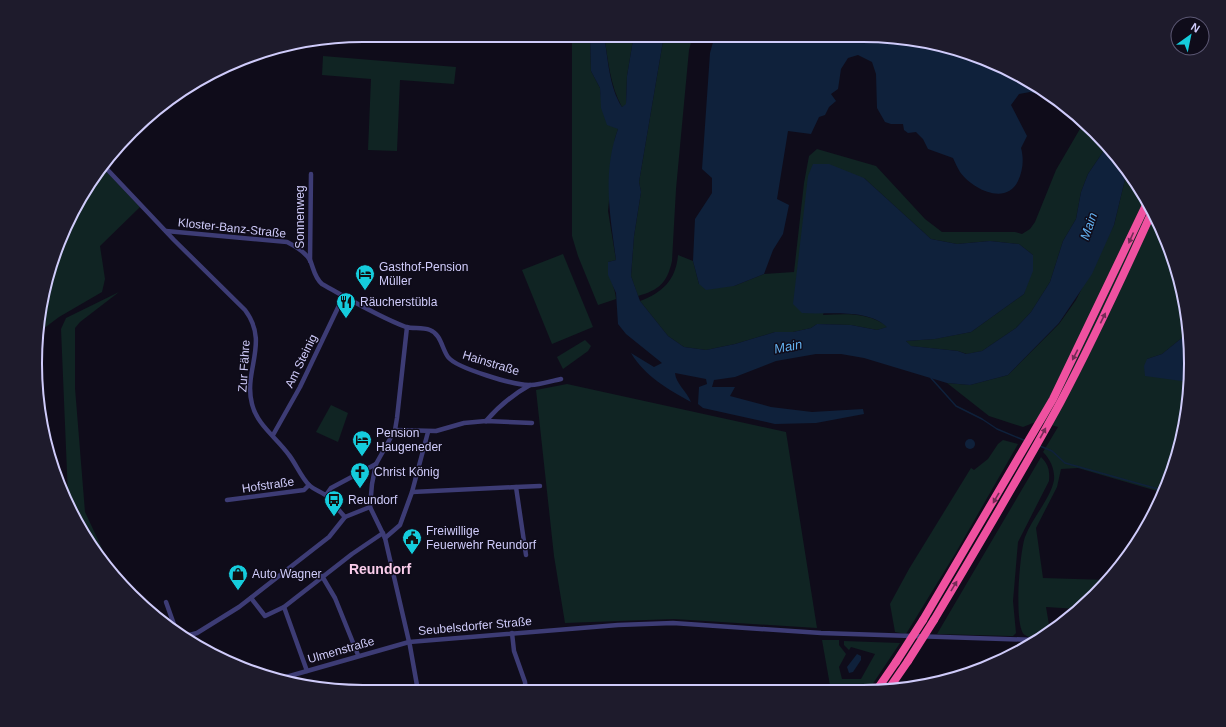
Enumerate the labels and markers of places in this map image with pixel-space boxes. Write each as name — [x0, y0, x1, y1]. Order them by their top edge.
place label: Gasthof-Pension Müller — [379, 260, 468, 288]
hotel icon: Gasthof-Pension Müller — [354, 263, 376, 291]
restaurant icon: Räucherstübla — [335, 291, 357, 319]
place label: Räucherstübla — [360, 295, 438, 309]
place label: Pension Haugeneder — [376, 426, 442, 454]
hotel icon: Pension Haugeneder — [351, 429, 373, 457]
church icon: Christ König — [349, 461, 371, 489]
place label: Christ König — [374, 465, 439, 479]
bus stop icon: Reundorf — [323, 489, 345, 517]
place label: Reundorf — [348, 493, 398, 507]
place label: Freiwillige Feuerwehr Reundorf — [426, 524, 537, 552]
public building icon: Freiwillige Feuerwehr Reundorf — [401, 527, 423, 555]
shop icon: Auto Wagner — [227, 563, 249, 591]
place label: Auto Wagner — [252, 567, 322, 581]

